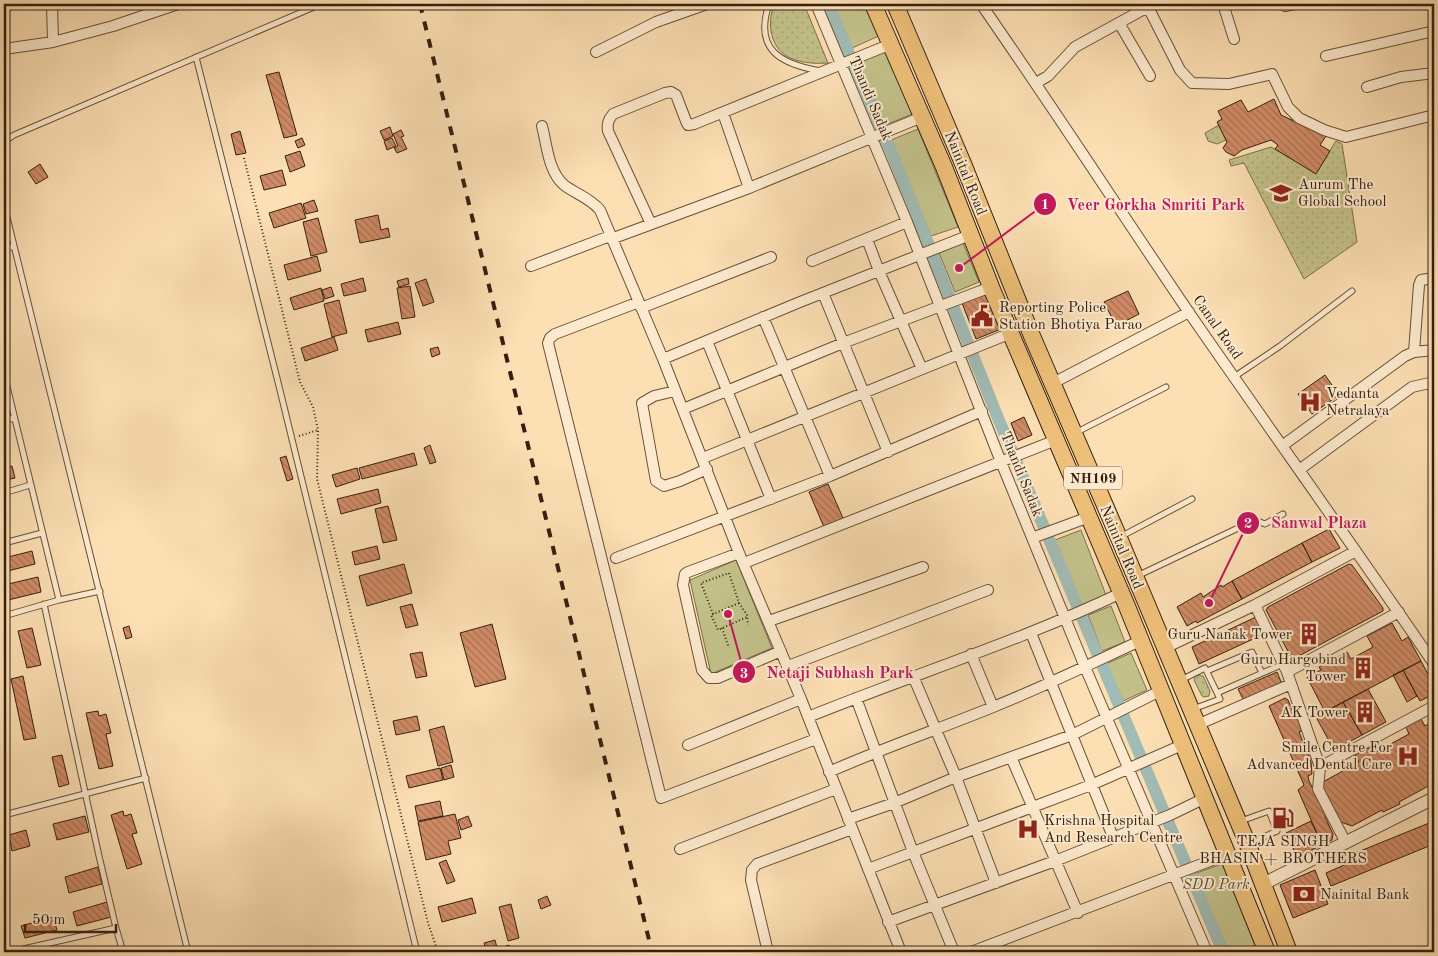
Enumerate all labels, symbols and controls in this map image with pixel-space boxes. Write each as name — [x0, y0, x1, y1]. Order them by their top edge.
street label: Thandi Sadak — [845, 54, 894, 143]
street label: Nainital Road — [941, 129, 988, 218]
place label: Aurum The Global School — [1298, 178, 1387, 210]
school or university icon: Aurum The Global School — [1268, 180, 1294, 206]
callout: Veer Gorkha Smriti Park — [1032, 189, 1255, 220]
text: 1 — [1041, 198, 1049, 213]
text: Veer Gorkha Smriti Park — [1067, 198, 1245, 214]
street label: Canal Road — [1189, 293, 1244, 363]
place label: Reporting Police Station Bhotiya Parao — [999, 301, 1142, 333]
public building icon: Reporting Police Station Bhotiya Parao — [969, 303, 995, 329]
place label: Vedanta Netralaya — [1326, 387, 1390, 419]
hospital icon: Vedanta Netralaya — [1297, 389, 1323, 415]
street label: Thandi Sadak — [997, 430, 1045, 519]
road number: NH109 — [1064, 466, 1122, 489]
street label: Nainital Road — [1096, 503, 1145, 592]
callout: Sanwal Plaza — [1236, 507, 1377, 538]
text: Sanwal Plaza — [1271, 516, 1367, 532]
text: 2 — [1244, 517, 1252, 532]
building icon: Guru Nanak Tower — [1296, 621, 1322, 647]
place label: Guru Nanak Tower — [1167, 628, 1292, 643]
place label: Guru Hargobind Tower — [1240, 653, 1346, 685]
building icon: Guru Hargobind Tower — [1350, 655, 1376, 681]
callout: Netaji Subhash Park — [732, 657, 924, 688]
text: Netaji Subhash Park — [766, 666, 914, 682]
text: 3 — [740, 667, 748, 682]
building icon: AK Tower — [1352, 699, 1378, 725]
place label: AK Tower — [1280, 706, 1348, 721]
place label: Smile Centre For Advanced Dental Care — [1246, 741, 1392, 773]
hospital icon: Smile Centre For Advanced Dental Care — [1395, 743, 1421, 769]
fuel station icon: TEJA SINGH BHASIN + BROTHERS — [1270, 805, 1296, 831]
place label: Krishna Hospital And Research Centre — [1044, 814, 1183, 846]
hospital icon: Krishna Hospital And Research Centre — [1015, 816, 1041, 842]
place label: TEJA SINGH BHASIN + BROTHERS — [1199, 835, 1367, 867]
park label: SDD Park — [1183, 878, 1250, 893]
bank icon: Nainital Bank — [1291, 881, 1317, 907]
place label: Nainital Bank — [1320, 888, 1410, 903]
scale bar — [25, 901, 116, 933]
text: 50 m — [32, 913, 66, 928]

